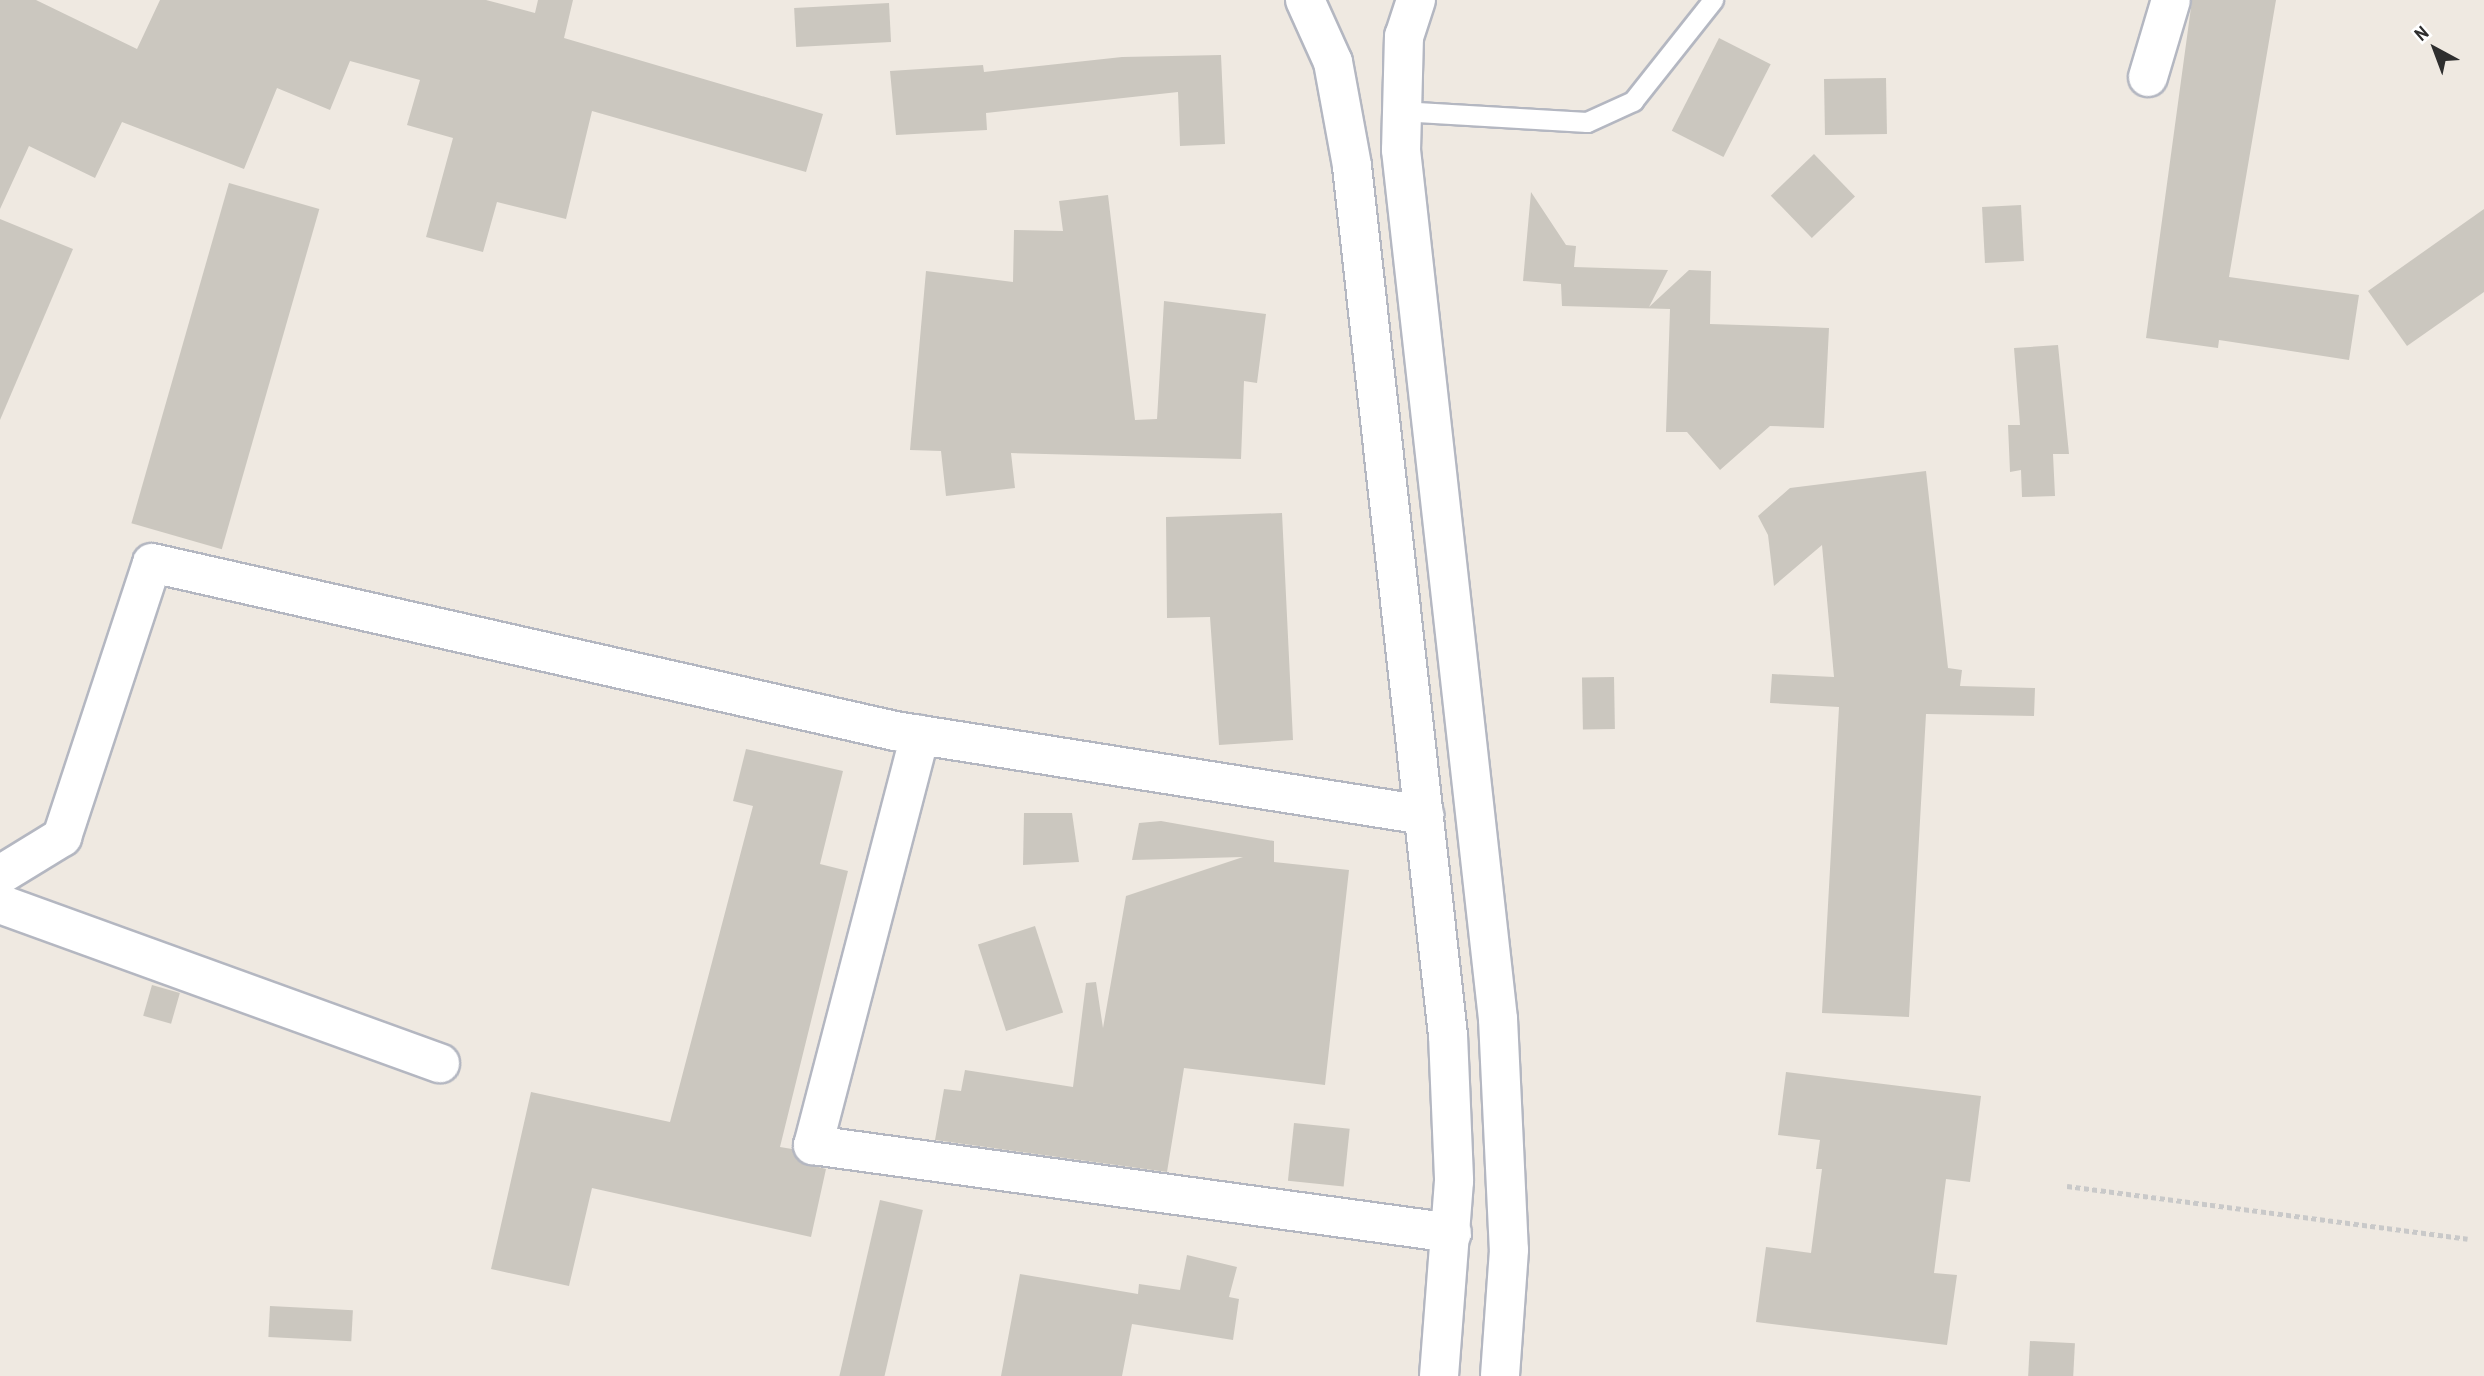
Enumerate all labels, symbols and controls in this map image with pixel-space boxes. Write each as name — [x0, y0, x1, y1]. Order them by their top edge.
north arrow — [2400, 14, 2470, 84]
text: N — [2408, 20, 2434, 47]

